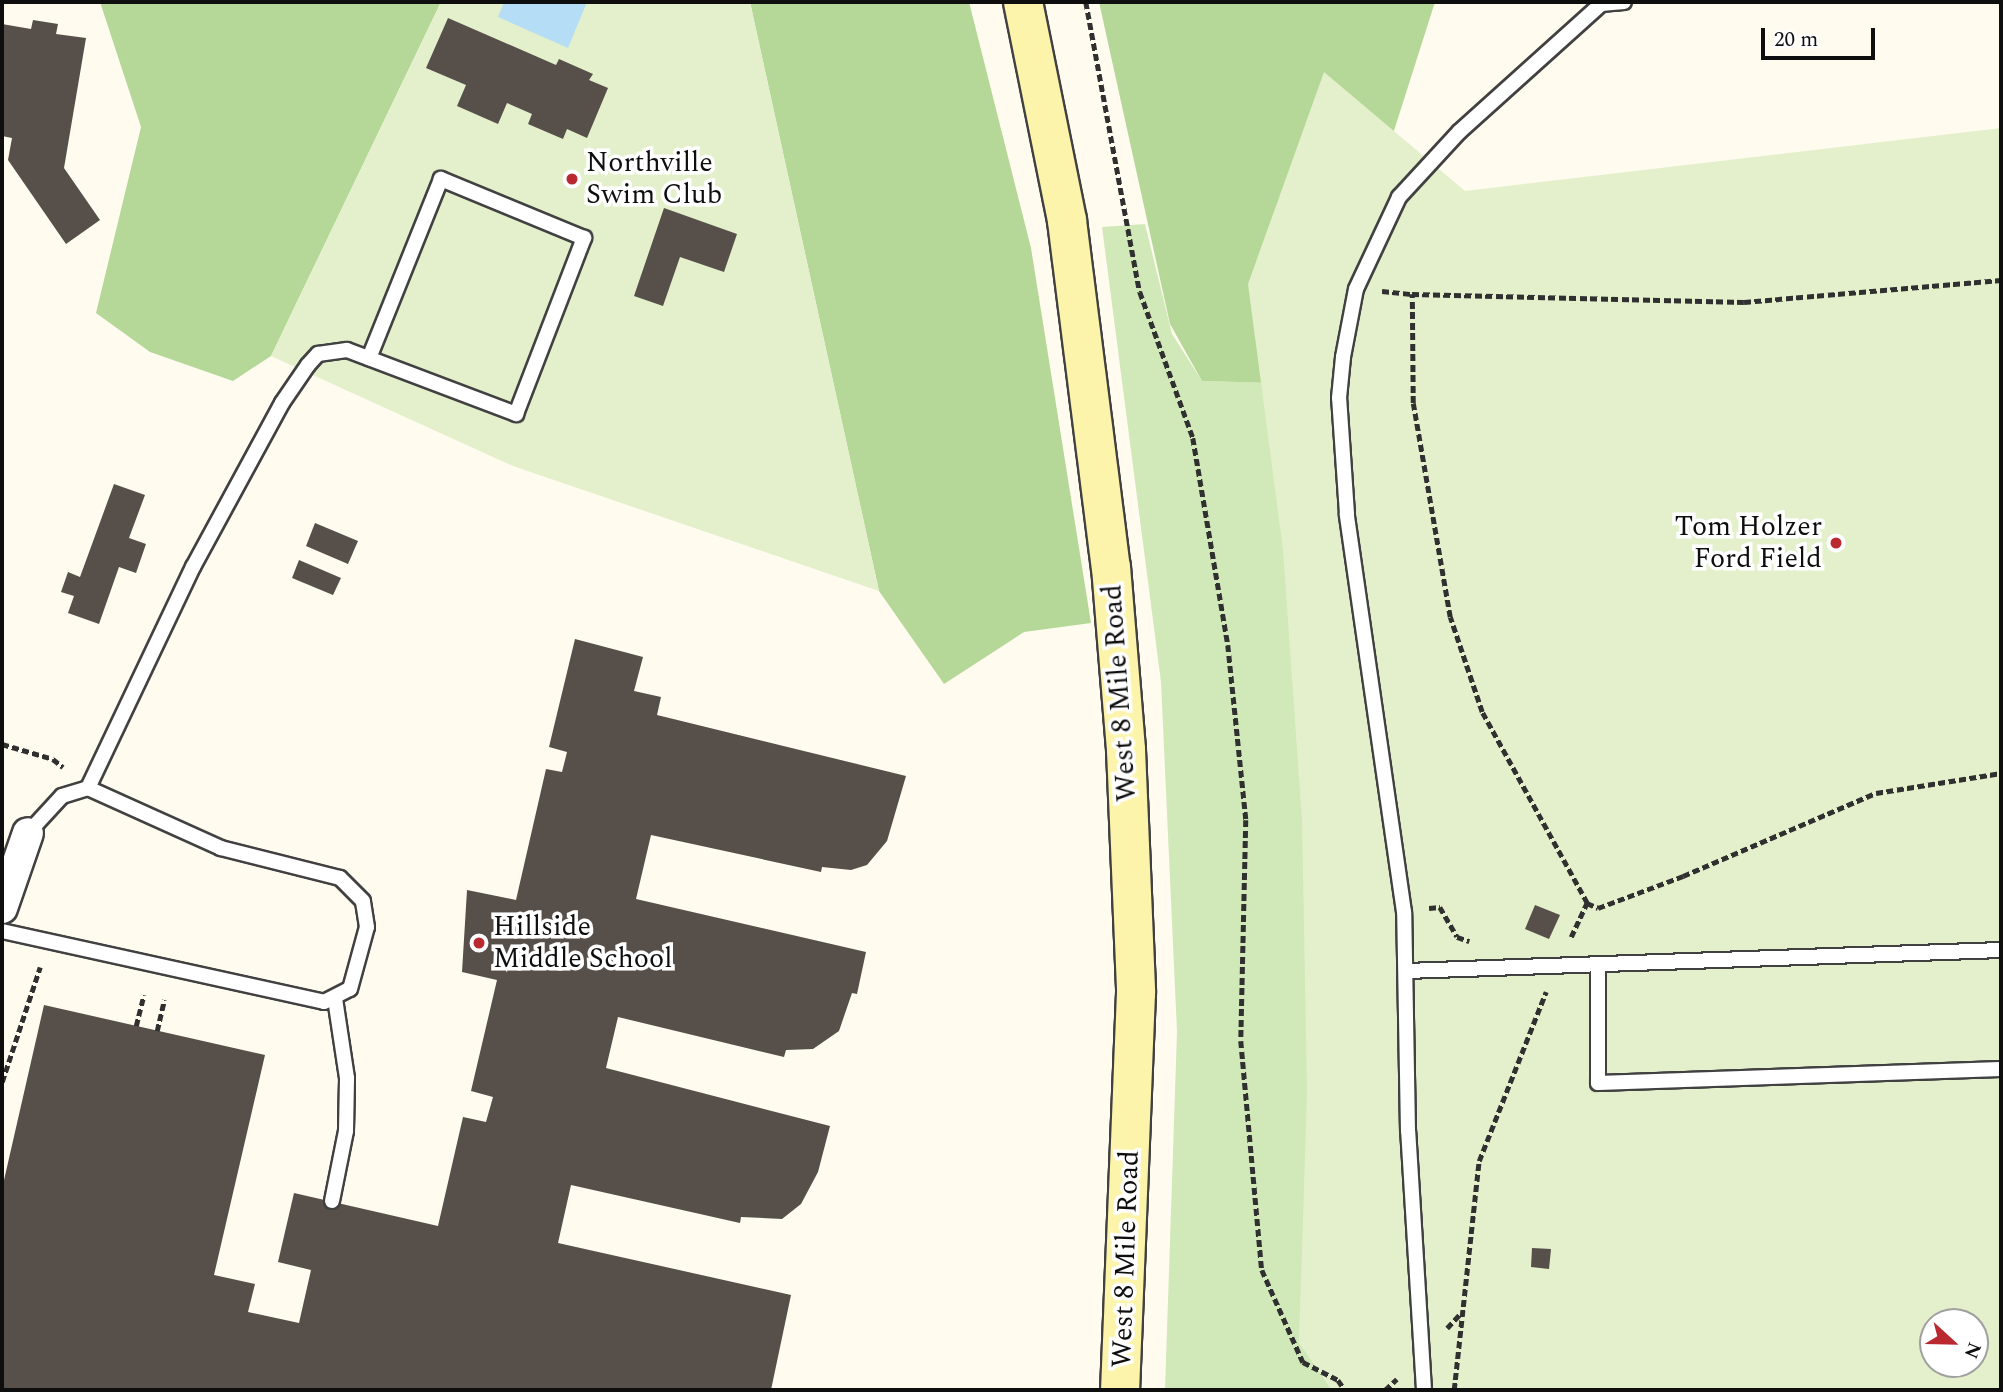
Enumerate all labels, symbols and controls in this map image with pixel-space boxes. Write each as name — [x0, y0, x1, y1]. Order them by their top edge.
scale bar — [1765, 14, 1879, 58]
text: 20 m — [1774, 24, 1818, 56]
place label: Northville Swim Club — [586, 146, 722, 212]
marker: Northville Swim Club — [564, 171, 580, 187]
place label: Tom Holzer Ford Field — [1674, 510, 1822, 576]
marker: Tom Holzer Ford Field — [1828, 535, 1844, 551]
street label: West 8 Mile Road — [1096, 583, 1144, 803]
place label: Hillside Middle School — [493, 910, 672, 976]
marker: Hillside Middle School — [471, 935, 487, 951]
street label: West 8 Mile Road — [1105, 1150, 1147, 1368]
north arrow — [1919, 1308, 1989, 1378]
text: N — [1956, 1338, 1988, 1363]

